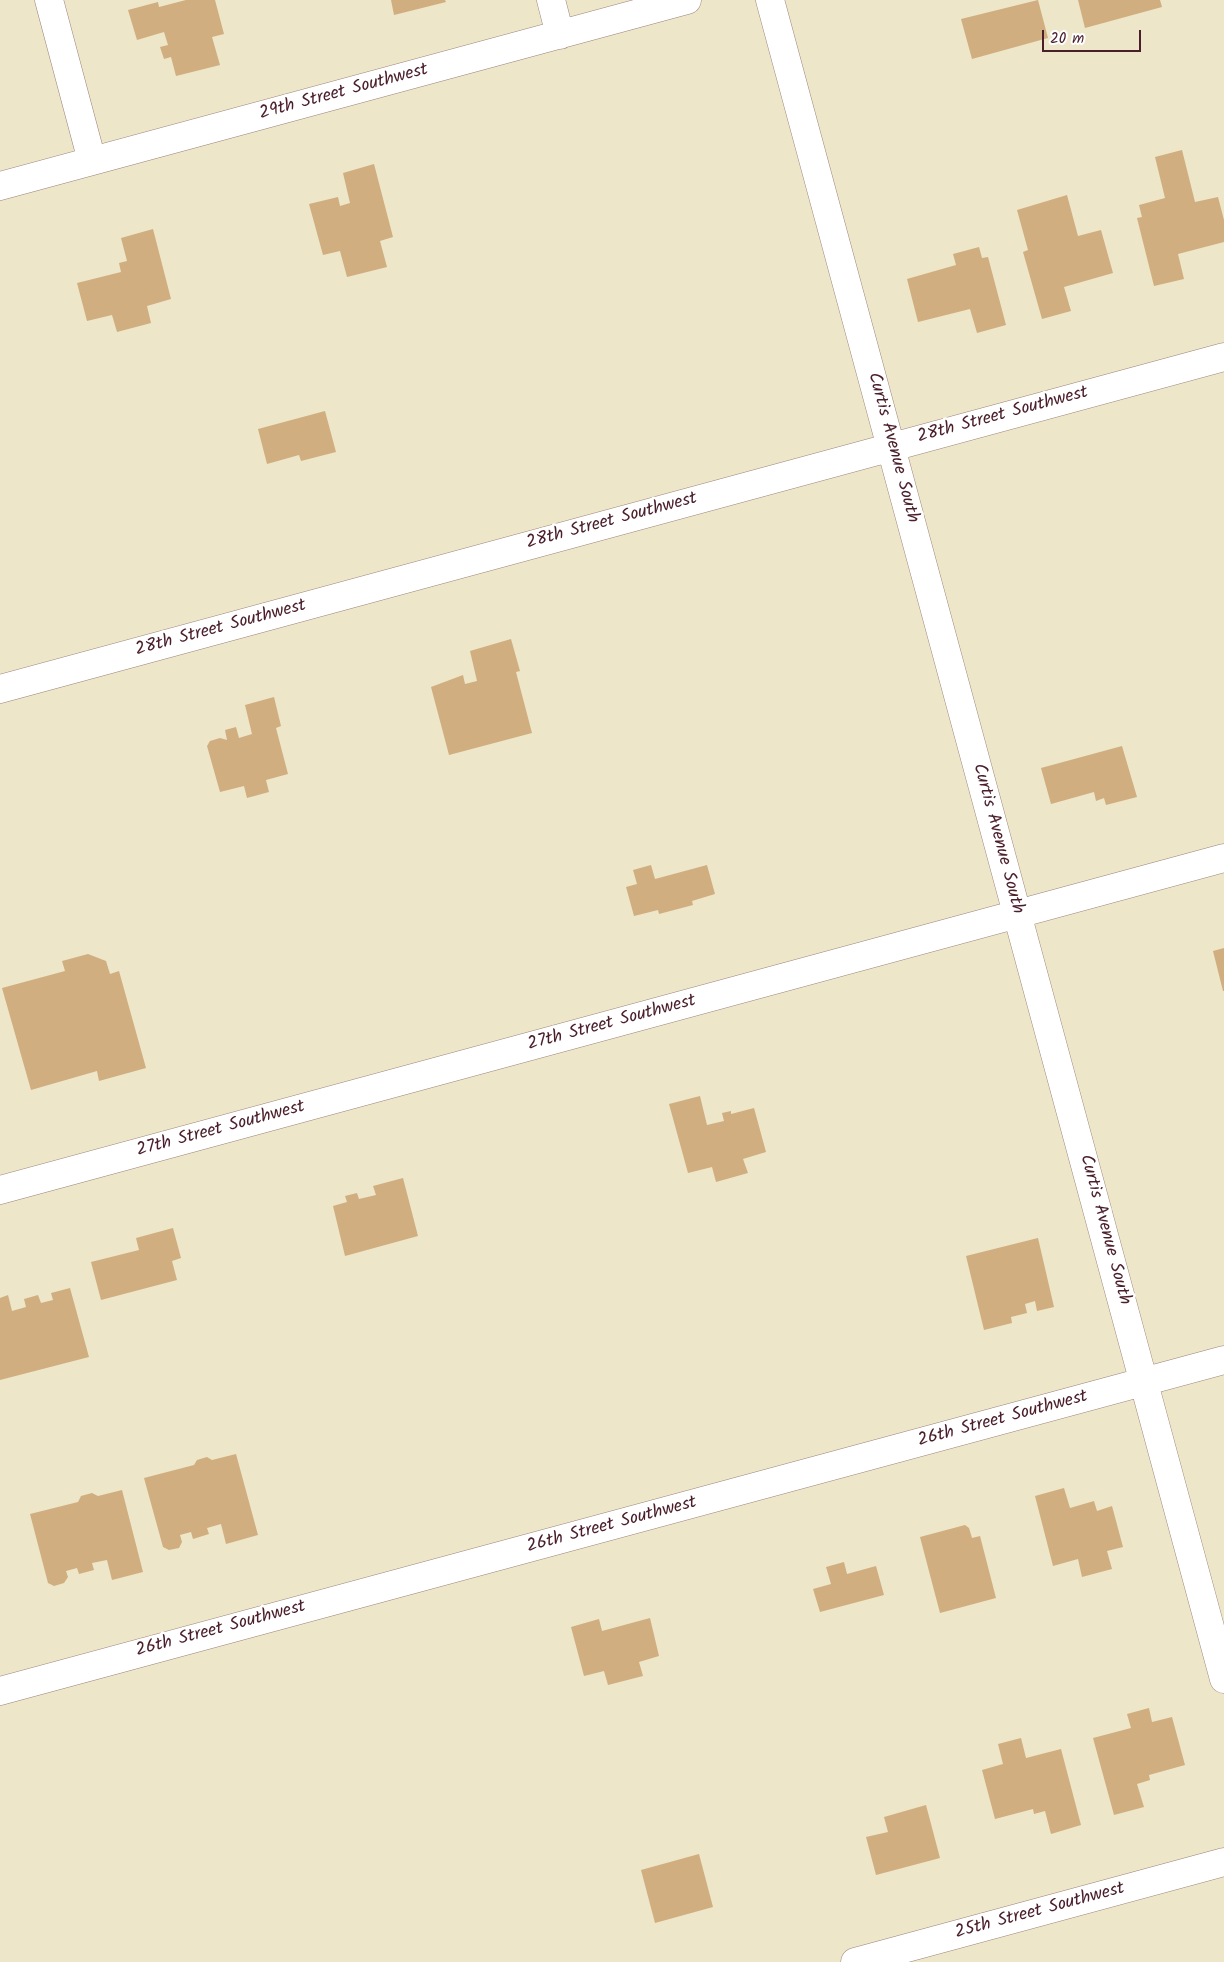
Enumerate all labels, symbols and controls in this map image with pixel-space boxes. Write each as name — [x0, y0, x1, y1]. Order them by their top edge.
scale bar — [1044, 20, 1143, 52]
text: 20 m — [1050, 27, 1084, 51]
street label: 29th Street Southwest — [257, 60, 431, 126]
street label: Curtis Avenue South — [862, 370, 922, 526]
street label: 28th Street Southwest — [915, 383, 1091, 449]
street label: 28th Street Southwest — [524, 489, 700, 555]
street label: 28th Street Southwest — [133, 596, 309, 662]
street label: Curtis Avenue South — [967, 761, 1027, 917]
street label: 27th Street Southwest — [526, 991, 698, 1057]
street label: 27th Street Southwest — [135, 1097, 307, 1163]
street label: Curtis Avenue South — [1074, 1152, 1134, 1308]
street label: 26th Street Southwest — [916, 1387, 1090, 1453]
street label: 26th Street Southwest — [525, 1493, 699, 1559]
street label: 26th Street Southwest — [134, 1597, 308, 1663]
street label: 25th Street Southwest — [953, 1879, 1127, 1945]

